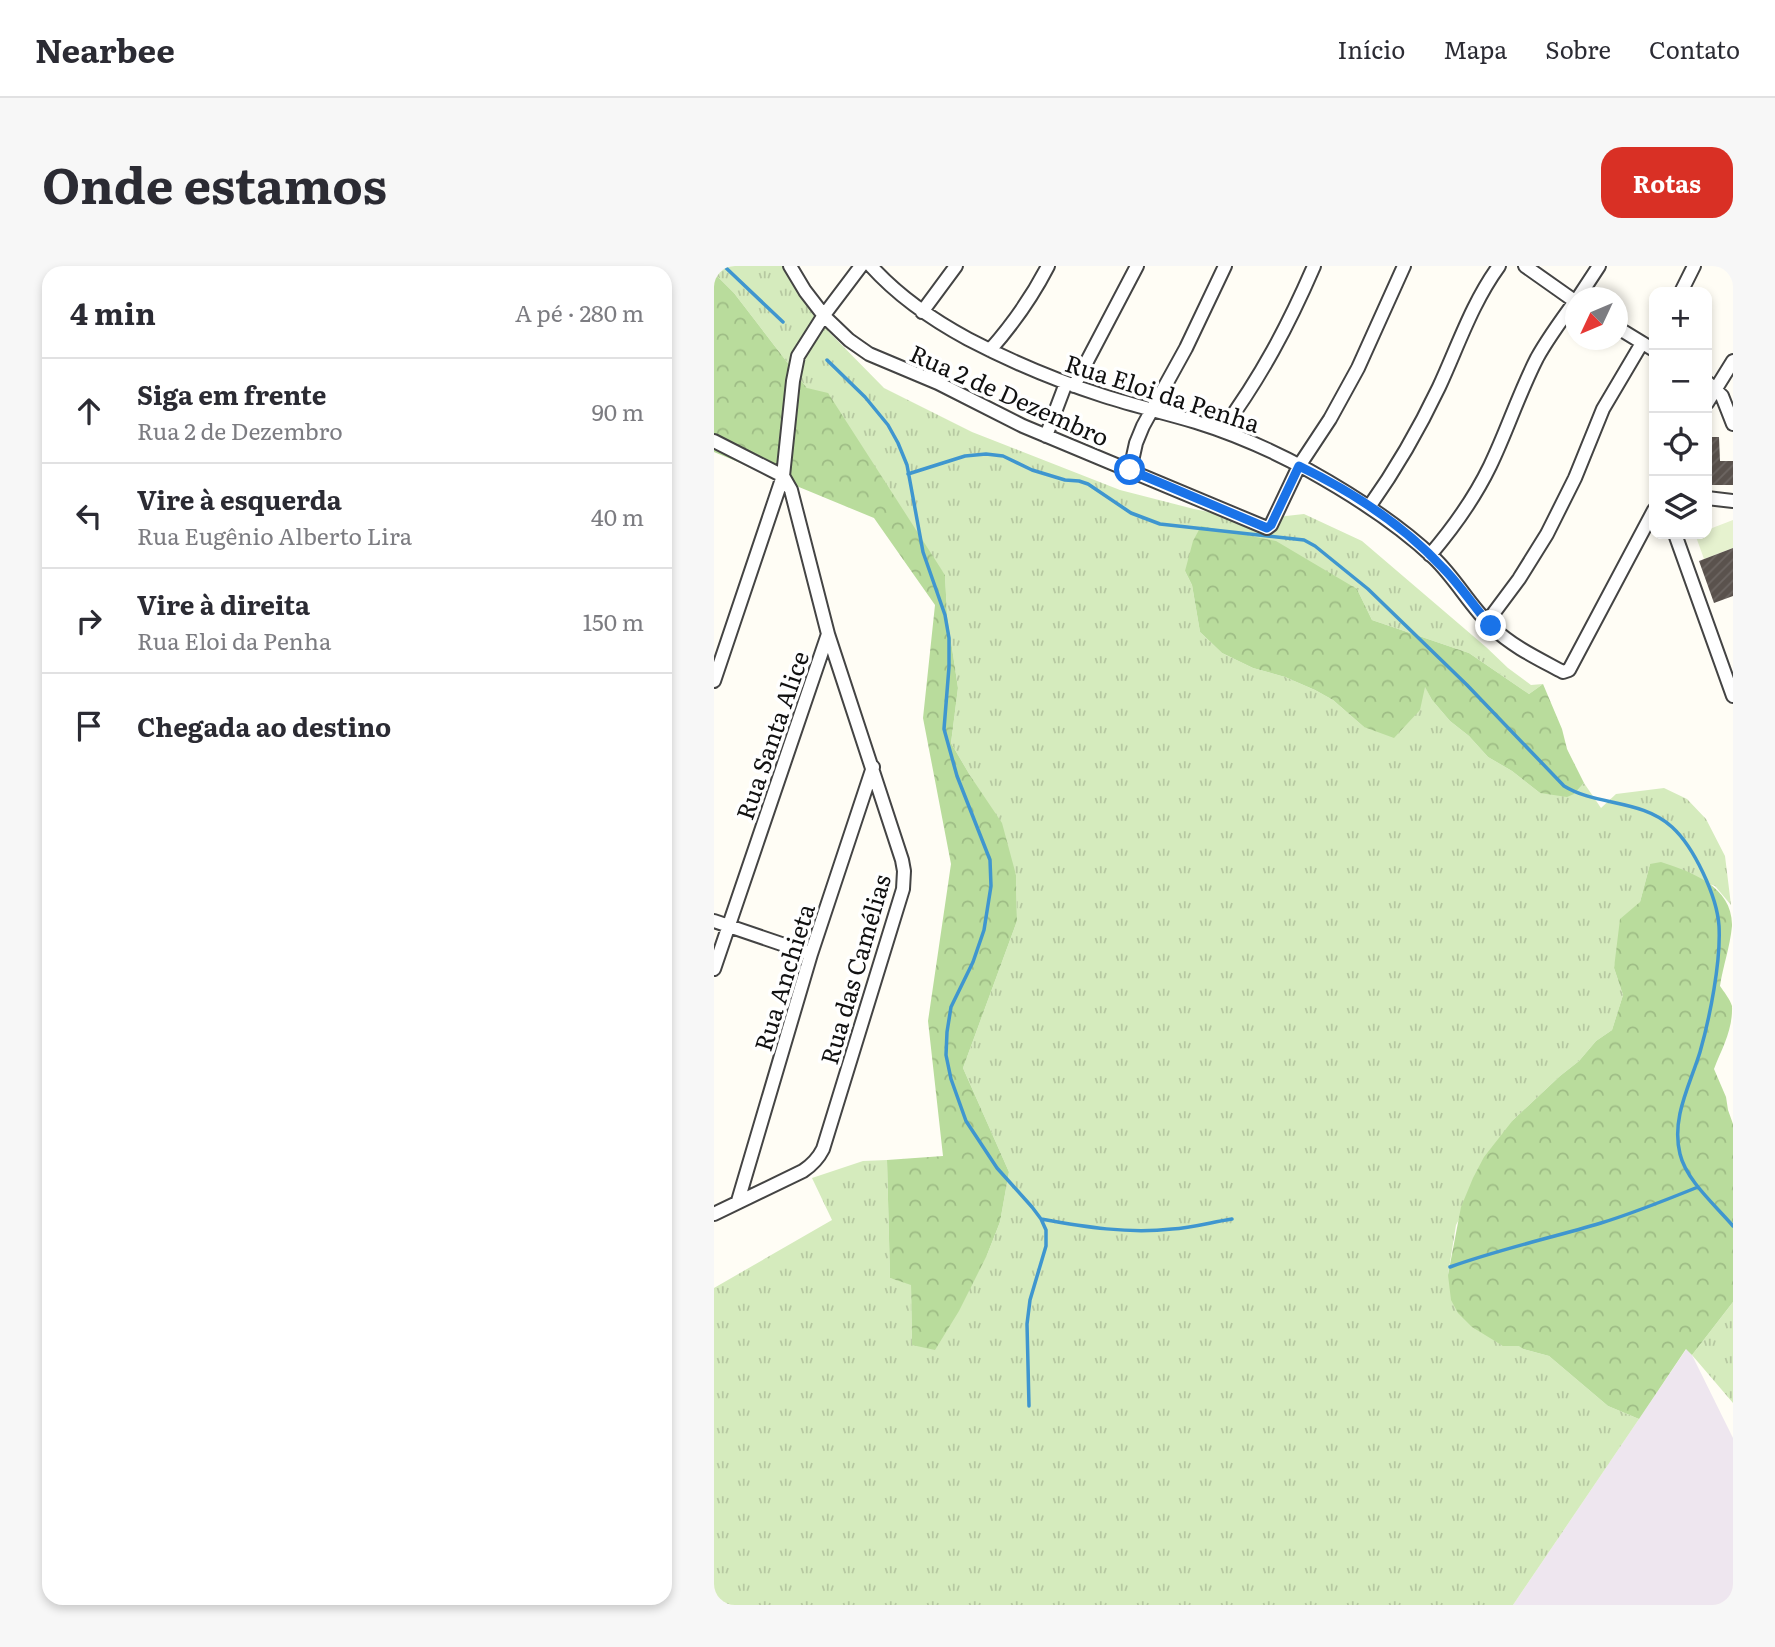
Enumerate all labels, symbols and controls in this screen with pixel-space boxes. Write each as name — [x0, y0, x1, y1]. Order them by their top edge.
text: Nearbee — [35, 24, 175, 73]
text: Início — [1338, 31, 1405, 66]
text: Mapa — [1443, 31, 1507, 66]
text: Sobre — [1545, 31, 1611, 66]
text: Contato — [1649, 31, 1740, 66]
text: Onde estamos — [42, 146, 387, 219]
button: Rotas — [1601, 147, 1733, 218]
north arrow — [1565, 287, 1628, 350]
map controls — [1649, 287, 1712, 539]
button: + — [1649, 287, 1712, 350]
text: 4 min — [70, 290, 156, 334]
text: A pé · 280 m — [515, 295, 644, 329]
street label: Rua 2 de Dezembro — [905, 334, 1115, 454]
street label: Rua Eloi da Penha — [1061, 344, 1265, 440]
button: − — [1649, 350, 1712, 413]
text: Siga em frente — [137, 374, 326, 413]
icon: ahead — [70, 392, 108, 430]
text: 90 m — [592, 394, 644, 428]
text: Rua 2 de Dezembro — [137, 413, 343, 447]
button: locate — [1649, 413, 1712, 476]
route start — [1114, 454, 1145, 485]
button: layers — [1649, 476, 1712, 539]
text: Vire à esquerda — [137, 479, 342, 518]
icon: left — [70, 497, 108, 535]
text: 40 m — [591, 499, 644, 533]
text: Rua Eugênio Alberto Lira — [137, 518, 412, 552]
text: Vire à direita — [137, 584, 310, 623]
icon: right — [70, 602, 108, 640]
text: 150 m — [583, 604, 644, 638]
route end — [1475, 610, 1506, 641]
text: Rua Eloi da Penha — [137, 623, 331, 657]
street label: Rua Santa Alice — [726, 646, 816, 824]
text: Chegada ao destino — [137, 706, 391, 745]
icon: arrive — [70, 707, 108, 745]
street label: Rua das Camélias — [810, 870, 898, 1068]
street label: Rua Anchieta — [744, 899, 822, 1055]

